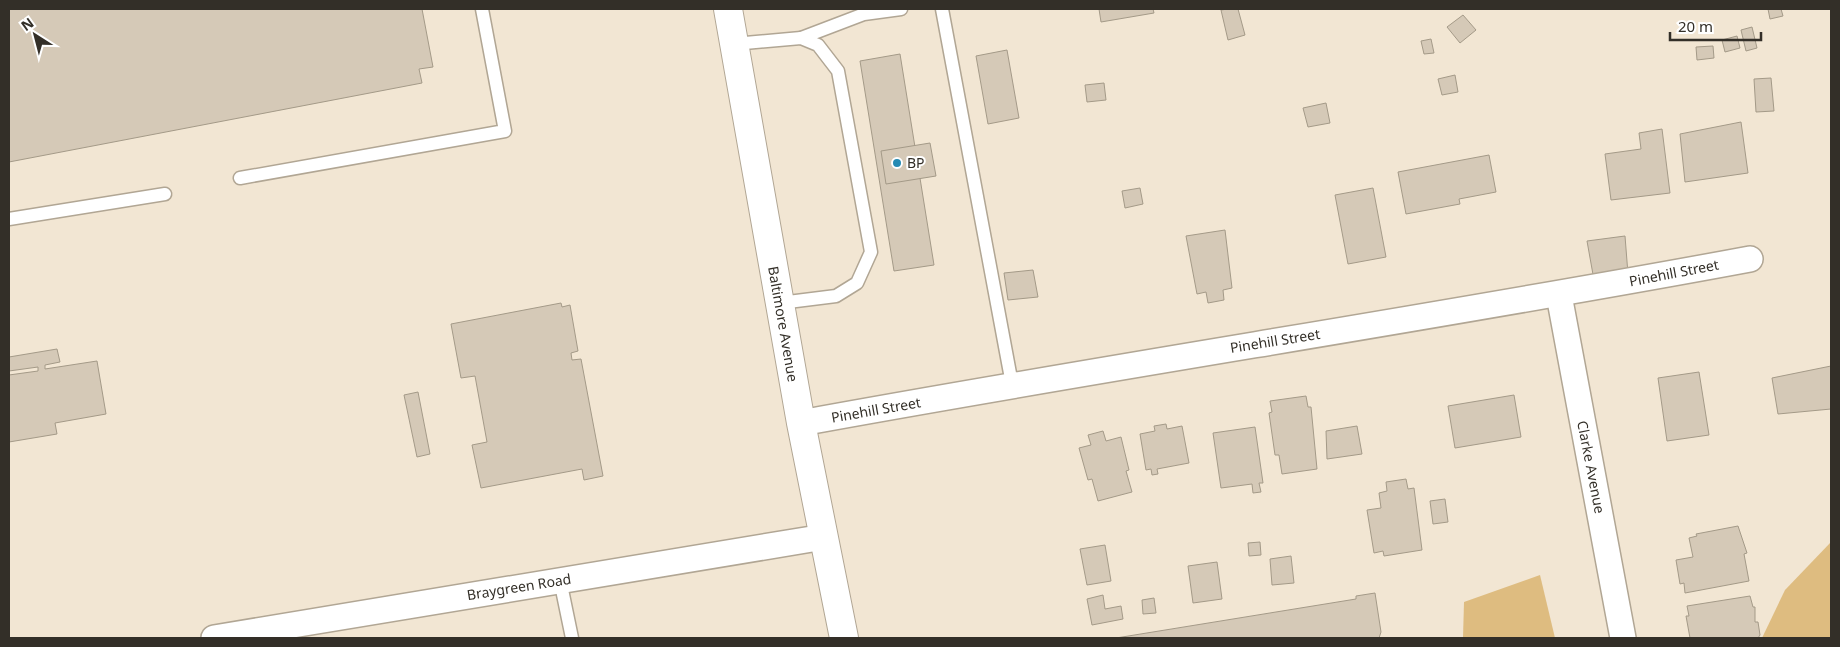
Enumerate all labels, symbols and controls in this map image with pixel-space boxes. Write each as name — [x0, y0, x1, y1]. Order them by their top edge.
north arrow — [10, 10, 60, 60]
scale bar — [1670, 10, 1761, 42]
text: N — [17, 13, 37, 35]
text: 20 m — [1678, 16, 1713, 36]
place label: BP — [907, 153, 925, 172]
marker: BP — [891, 157, 903, 169]
street label: Pinehill Street — [1627, 255, 1720, 291]
street label: Baltimore Avenue — [764, 265, 803, 383]
street label: Pinehill Street — [1229, 324, 1321, 357]
street label: Pinehill Street — [830, 392, 922, 427]
street label: Clarke Avenue — [1573, 419, 1610, 515]
street label: Braygreen Road — [465, 569, 572, 604]

